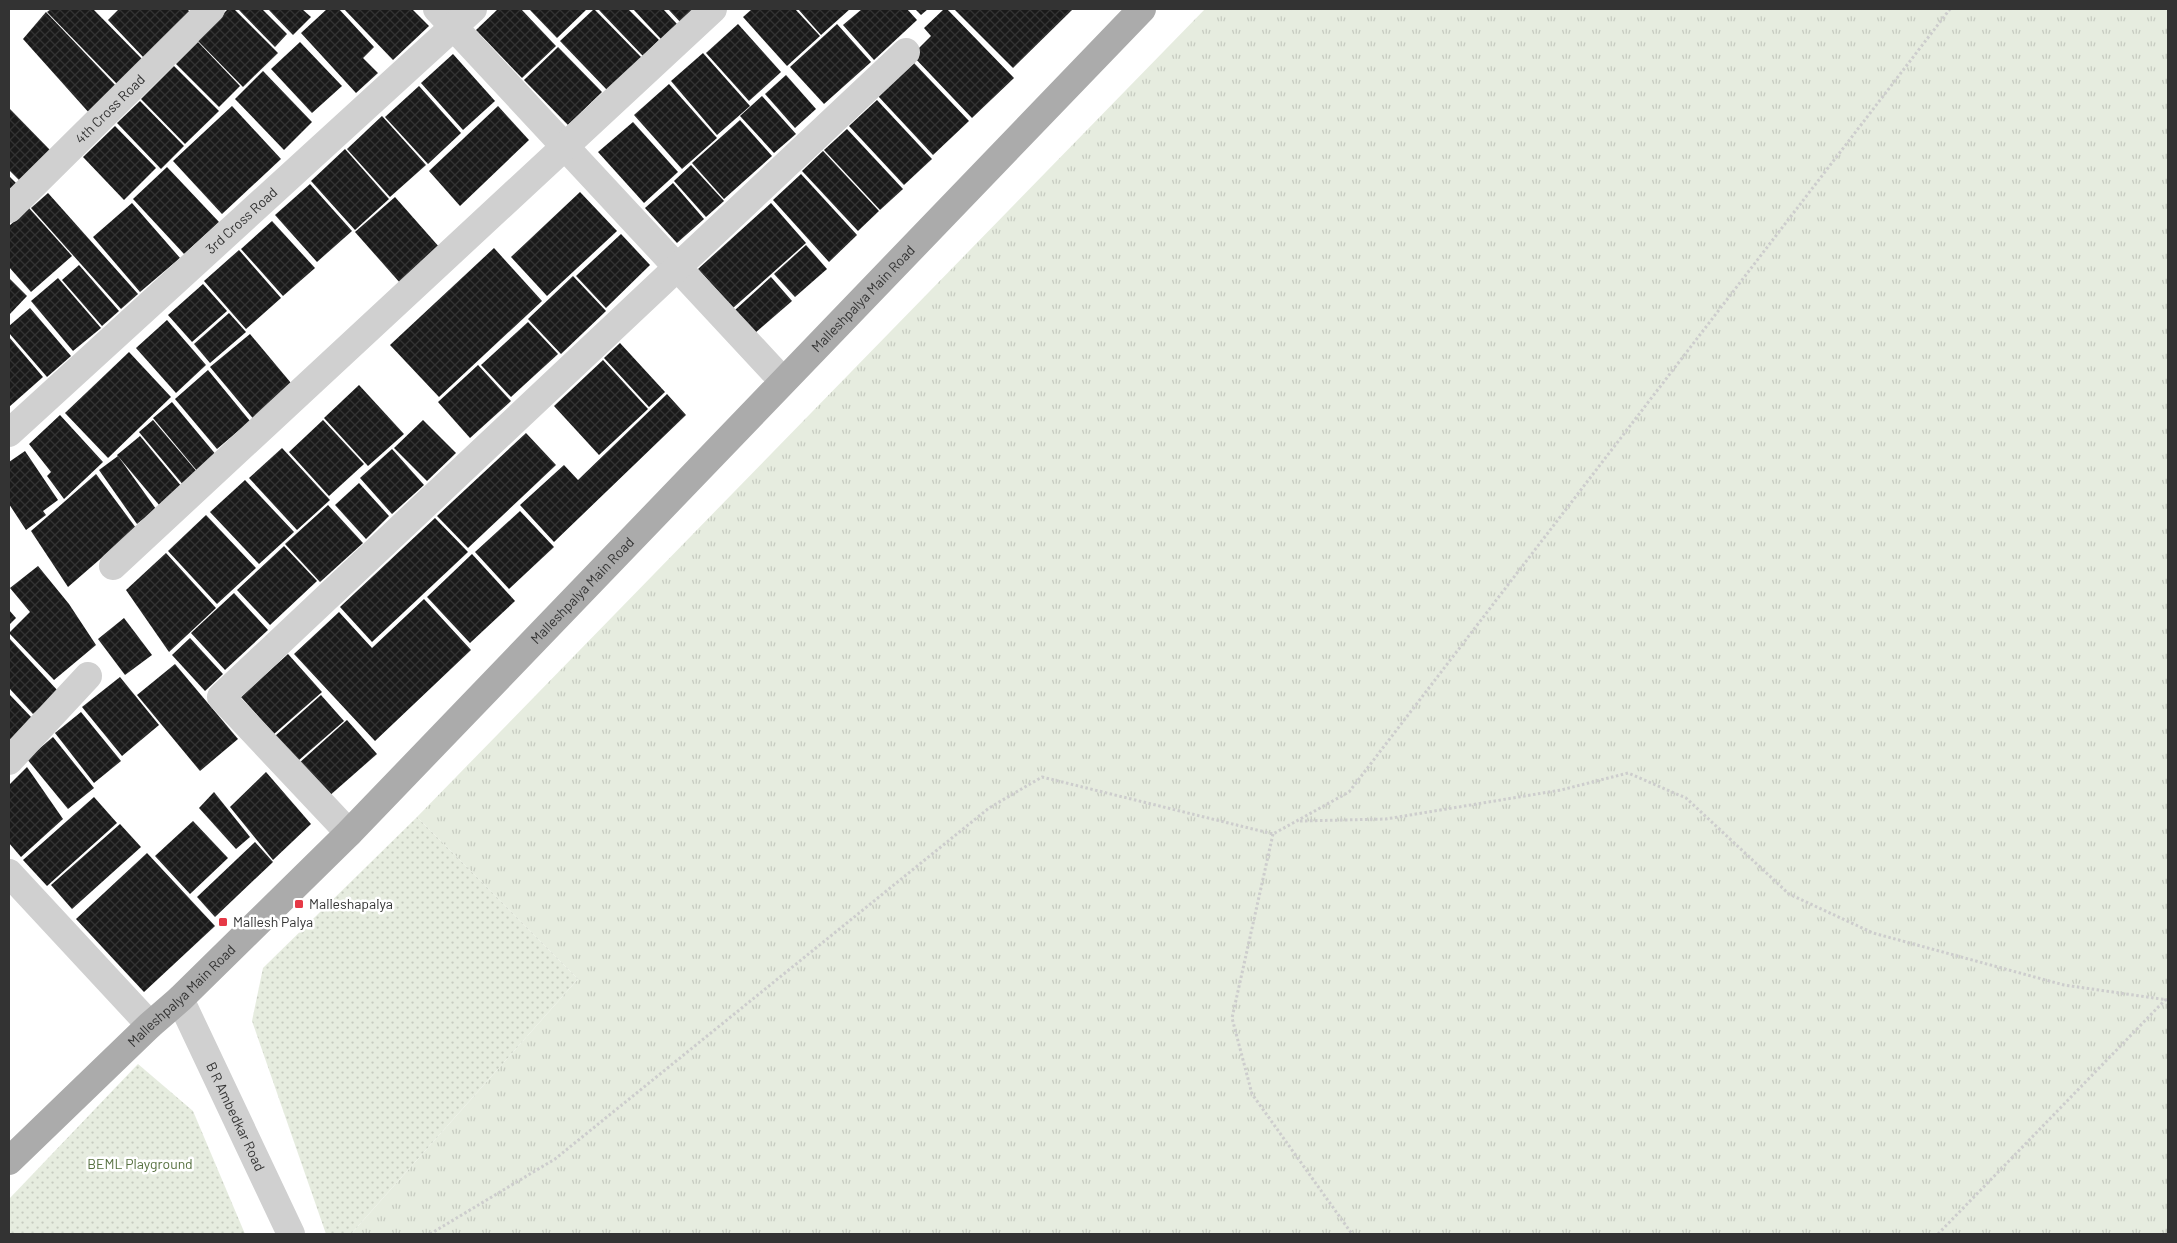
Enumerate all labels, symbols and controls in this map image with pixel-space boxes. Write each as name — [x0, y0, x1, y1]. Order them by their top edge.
street label: 4th Cross Road — [71, 71, 148, 147]
street label: 3rd Cross Road — [202, 183, 281, 257]
street label: Malleshpalya Main Road — [808, 241, 918, 355]
street label: Malleshpalya Main Road — [527, 533, 637, 647]
place label: Malleshapalya — [309, 895, 393, 912]
marker: Malleshapalya — [293, 898, 305, 910]
place label: Mallesh Palya — [233, 913, 313, 930]
marker: Mallesh Palya — [217, 916, 229, 928]
street label: Malleshpalya Main Road — [124, 941, 239, 1050]
street label: B R Ambedkar Road — [203, 1059, 269, 1174]
park label: BEML Playground — [87, 1155, 193, 1172]

